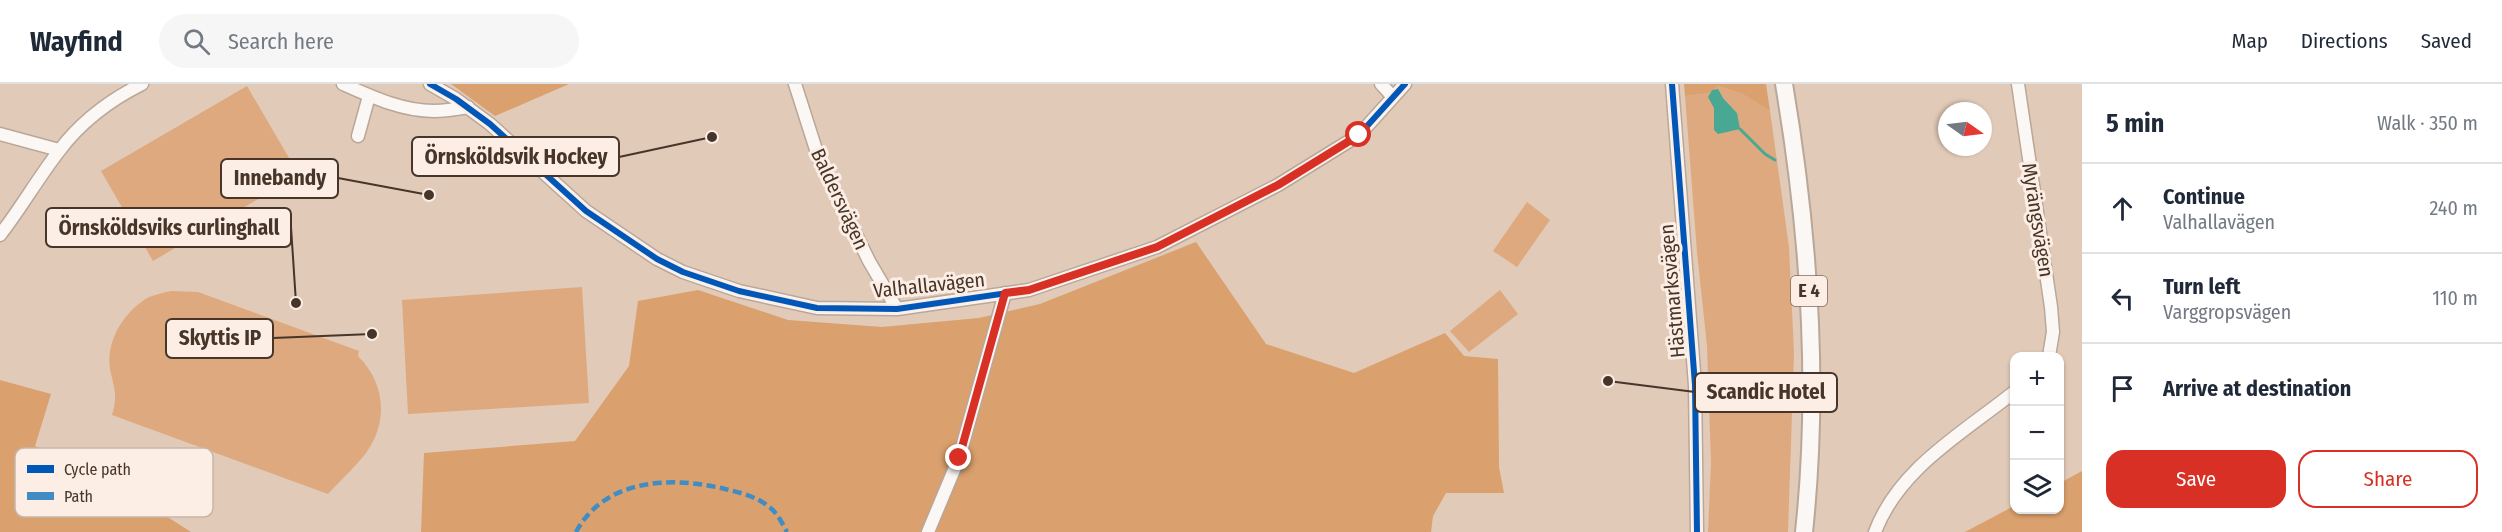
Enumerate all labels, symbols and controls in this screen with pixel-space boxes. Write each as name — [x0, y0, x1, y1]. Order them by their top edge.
search box — [159, 14, 579, 68]
text: Wayfind — [30, 25, 123, 58]
icon: search — [180, 25, 213, 58]
text: Search here — [228, 28, 334, 55]
text: Map — [2231, 28, 2268, 54]
text: Directions — [2301, 28, 2388, 54]
text: Saved — [2421, 28, 2472, 54]
north arrow — [1938, 102, 1992, 156]
text: 5 min — [2106, 108, 2164, 139]
text: Walk · 350 m — [2377, 111, 2478, 135]
route start — [1345, 121, 1371, 147]
callout: Örnsköldsvik Hockey — [412, 137, 619, 176]
text: Örnsköldsvik Hockey — [425, 143, 608, 170]
street label: Baldersvägen — [806, 145, 874, 253]
callout: Innebandy — [221, 159, 338, 198]
street label: Myrängsvägen — [2017, 161, 2059, 279]
text: Innebandy — [234, 165, 327, 191]
text: Continue — [2163, 183, 2245, 210]
icon: ahead — [2106, 192, 2139, 225]
text: 240 m — [2429, 196, 2478, 220]
callout: Örnsköldsviks curlinghall — [46, 208, 291, 247]
text: Valhallavägen — [2163, 210, 2275, 234]
text: Örnsköldsviks curlinghall — [58, 214, 280, 241]
street label: Hästmarksvägen — [1654, 223, 1690, 359]
street label: Valhallavägen — [872, 267, 986, 303]
text: Turn left — [2163, 273, 2241, 300]
road number: E 4 — [1791, 276, 1827, 306]
icon: left — [2106, 282, 2139, 315]
text: 110 m — [2432, 286, 2478, 310]
text: Varggropsvägen — [2163, 300, 2291, 324]
callout: Skyttis IP — [166, 319, 273, 358]
text: Skyttis IP — [179, 325, 262, 351]
map controls — [2010, 352, 2064, 514]
button: + — [2010, 352, 2064, 406]
icon: arrive — [2106, 372, 2139, 405]
callout: Scandic Hotel — [1695, 373, 1837, 412]
text: Arrive at destination — [2163, 375, 2351, 402]
text: Scandic Hotel — [1707, 379, 1826, 405]
button: − — [2010, 406, 2064, 460]
route end — [945, 444, 971, 470]
legend — [15, 448, 213, 517]
button: Save — [2106, 450, 2286, 508]
button: Share — [2298, 450, 2478, 508]
text: Cycle path — [64, 460, 131, 479]
button: layers — [2010, 460, 2064, 514]
text: Path — [64, 487, 93, 506]

